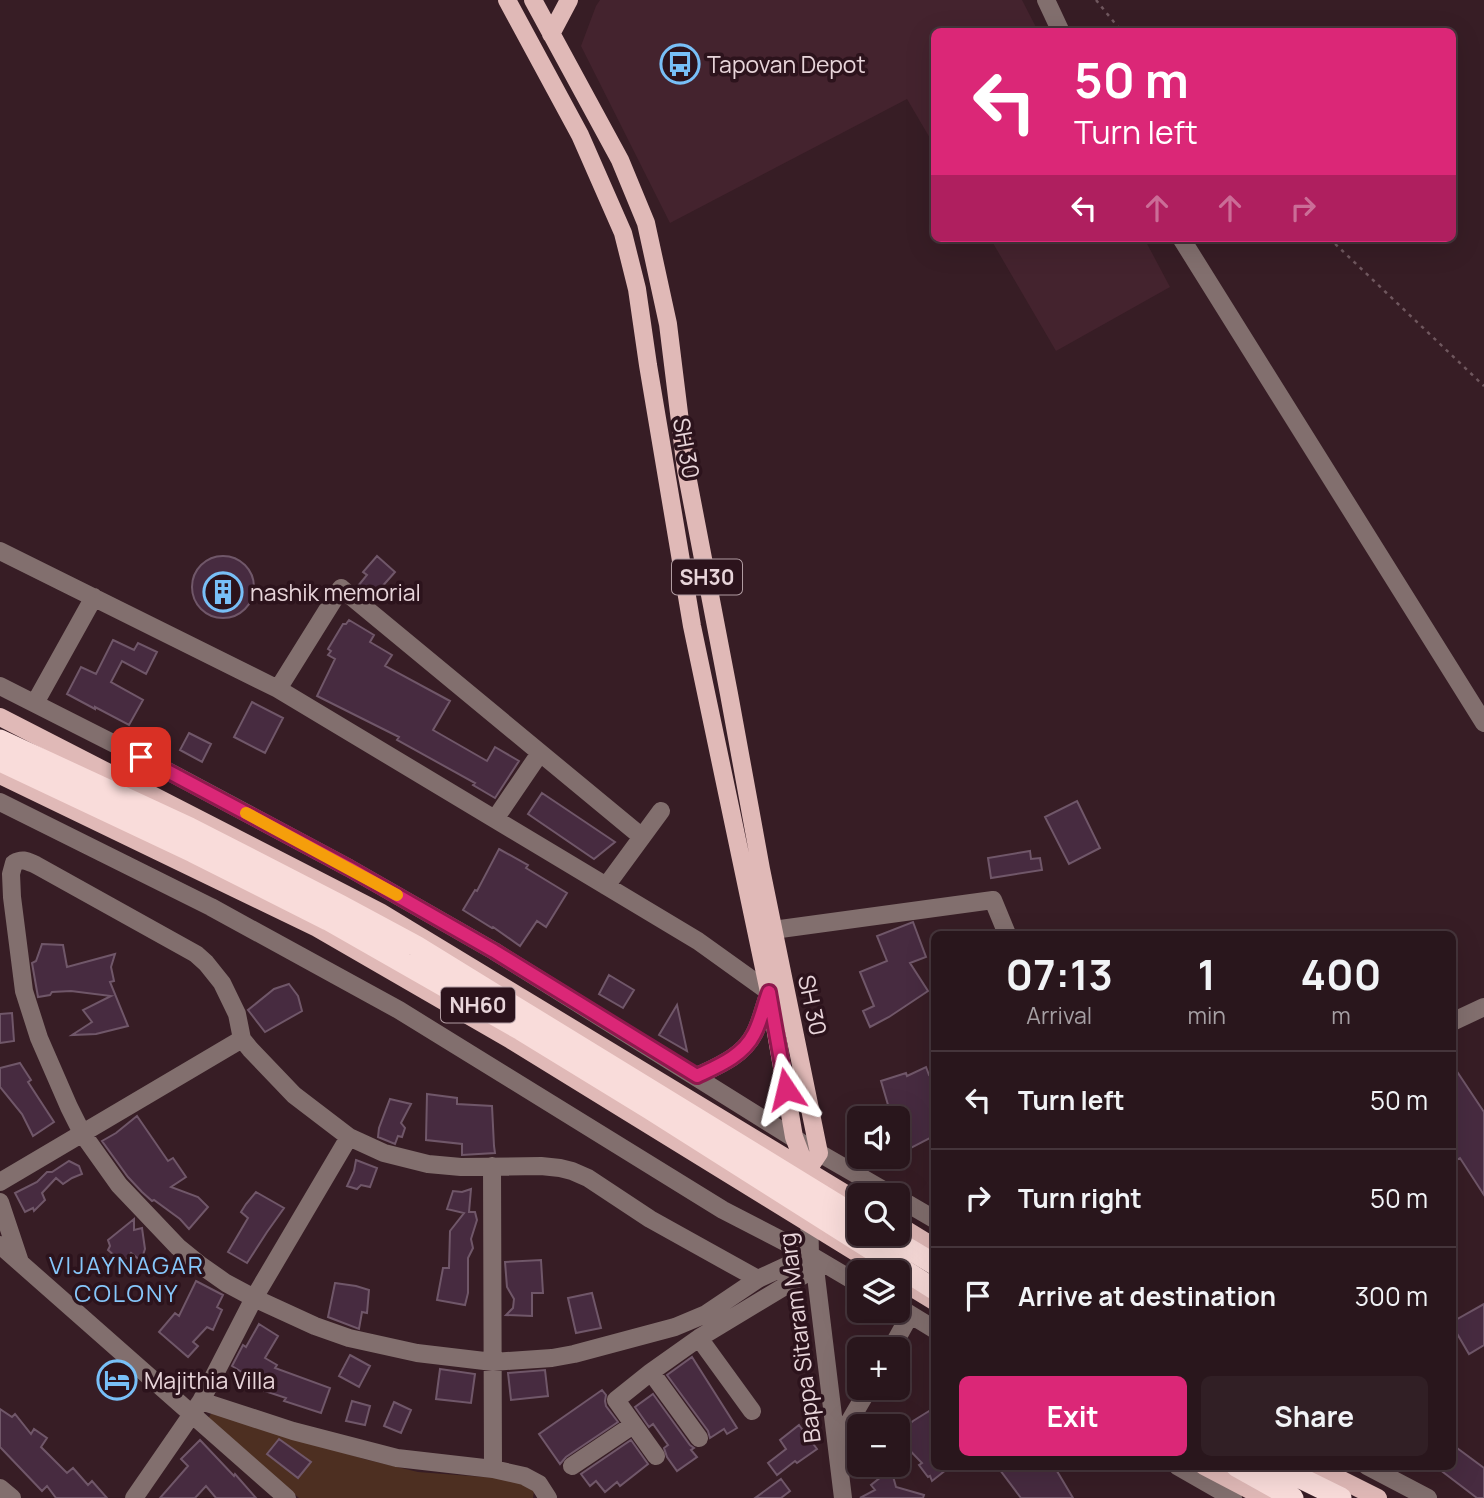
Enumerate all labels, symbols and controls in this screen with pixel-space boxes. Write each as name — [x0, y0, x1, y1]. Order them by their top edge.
bus stop icon: Tapovan Depot — [659, 43, 701, 85]
text: 50 m — [1074, 46, 1189, 113]
place label: Tapovan Depot — [707, 48, 866, 80]
icon: left — [959, 56, 1050, 147]
text: Turn left — [1074, 110, 1198, 154]
icon: left — [1065, 189, 1103, 227]
icon: ahead — [1138, 189, 1176, 227]
icon: ahead — [1211, 189, 1249, 227]
icon: right — [1284, 189, 1322, 227]
street label: SH 30 — [666, 415, 708, 481]
road number: SH30 — [672, 560, 742, 594]
building icon: nashik memorial — [202, 571, 244, 613]
place label: nashik memorial — [250, 576, 421, 608]
pin — [111, 727, 171, 787]
icon: arrive — [122, 738, 160, 776]
text: 07:13 — [1006, 945, 1113, 1003]
text: 1 — [1197, 945, 1216, 1003]
text: 400 — [1301, 945, 1381, 1003]
street label: SH 30 — [791, 972, 835, 1038]
road number: NH60 — [441, 988, 515, 1023]
text: Arrival — [1026, 999, 1092, 1031]
text: min — [1187, 999, 1226, 1031]
text: m — [1331, 999, 1351, 1031]
position arrow — [749, 1052, 823, 1126]
icon: left — [959, 1081, 997, 1119]
text: Turn left — [1018, 1082, 1125, 1118]
text: 50 m — [1370, 1082, 1428, 1118]
map controls — [847, 1106, 910, 1477]
button: sound — [847, 1106, 910, 1169]
icon: right — [959, 1179, 997, 1217]
text: Turn right — [1018, 1180, 1142, 1216]
text: 50 m — [1370, 1180, 1428, 1216]
button: search — [847, 1183, 910, 1246]
street label: Bappa Sitaram Marg — [770, 1231, 828, 1445]
district label: VIJAYNAGAR COLONY — [49, 1248, 205, 1309]
button: layers — [847, 1260, 910, 1323]
icon: arrive — [959, 1277, 997, 1315]
text: Arrive at destination — [1018, 1278, 1276, 1314]
text: 300 m — [1355, 1278, 1428, 1314]
button: + — [847, 1337, 910, 1400]
hotel icon: Majithia Villa — [96, 1359, 138, 1401]
place label: Majithia Villa — [144, 1364, 275, 1396]
button: Exit — [959, 1376, 1187, 1456]
button: Share — [1201, 1376, 1428, 1456]
button: − — [847, 1414, 910, 1477]

